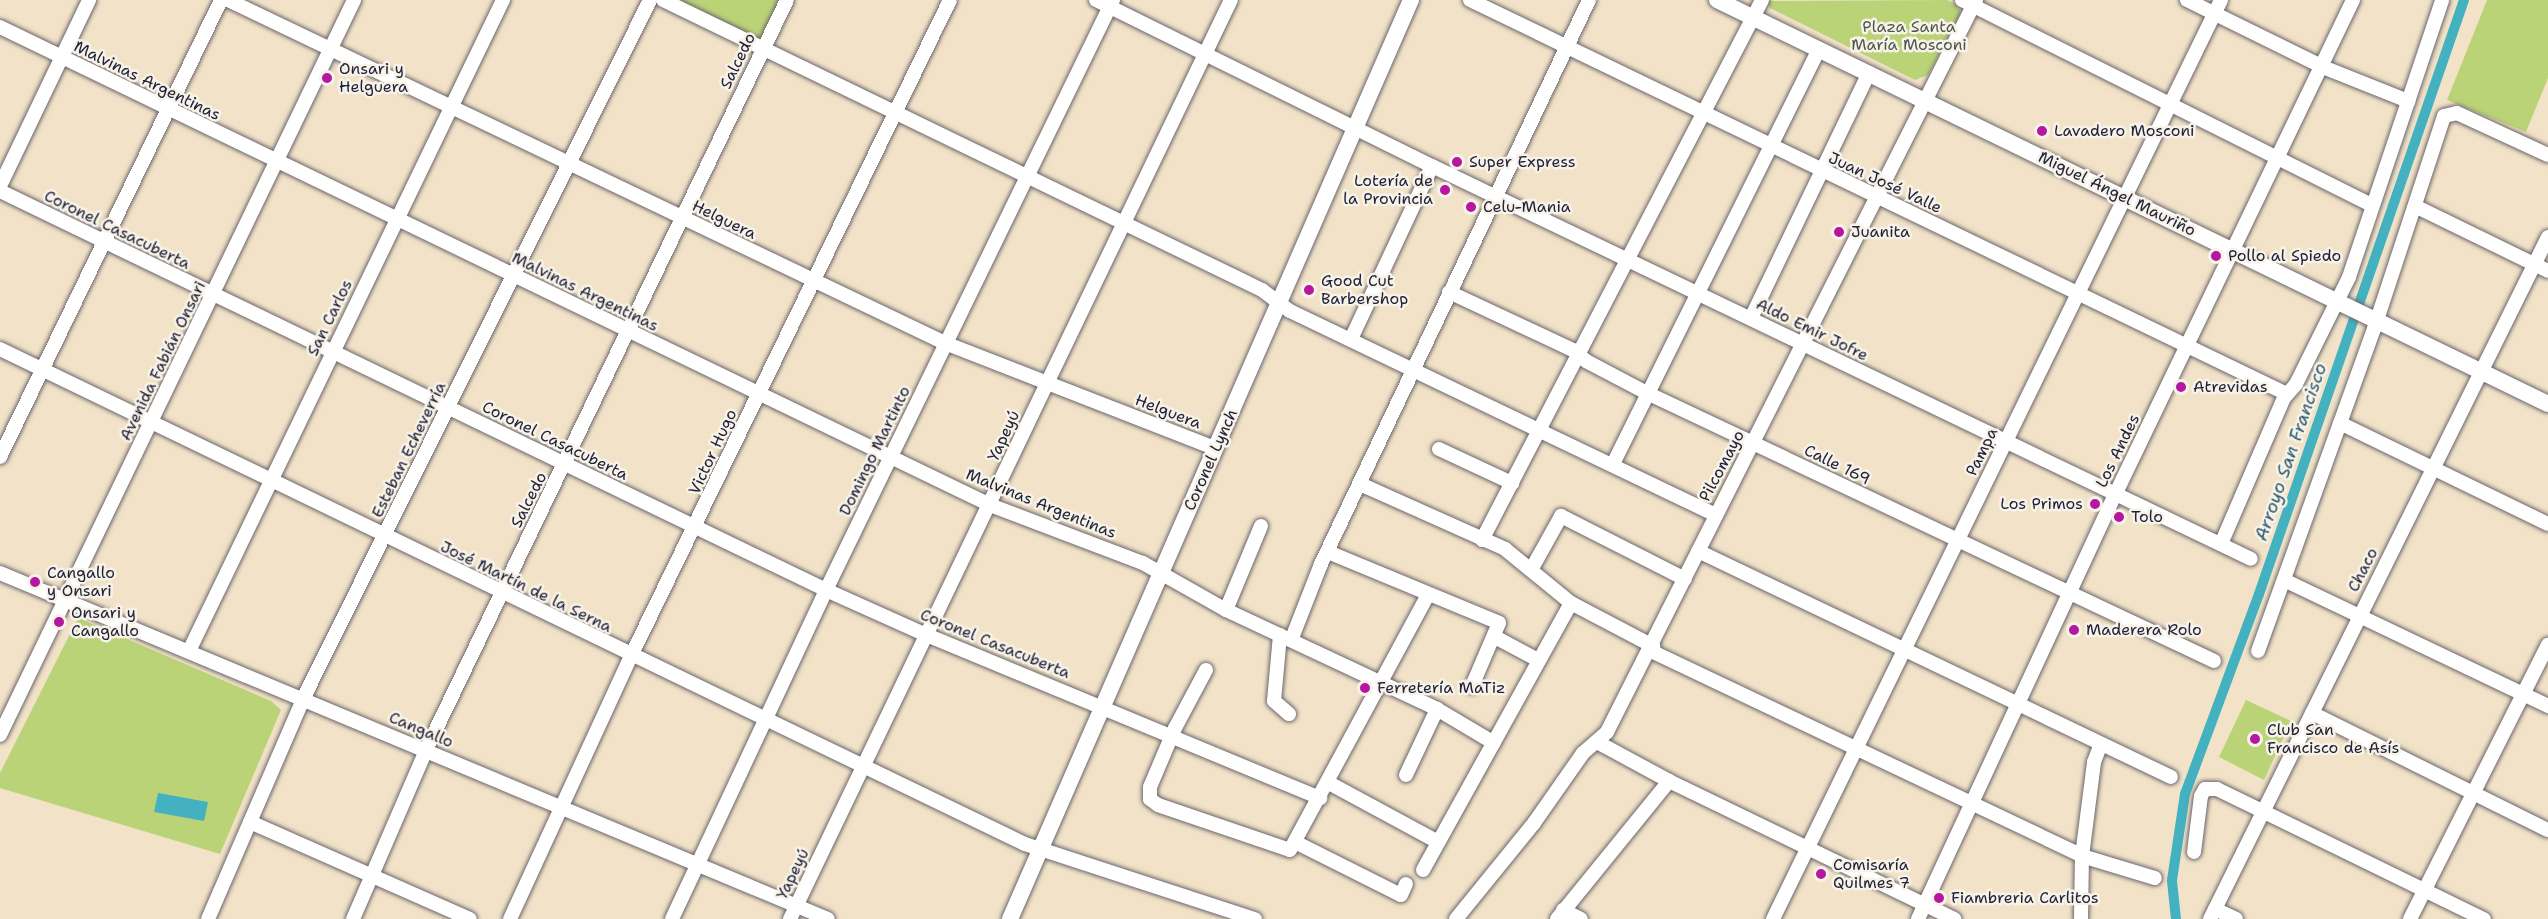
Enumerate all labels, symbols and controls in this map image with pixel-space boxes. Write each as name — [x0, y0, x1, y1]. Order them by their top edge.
park label: Plaza Santa María Mosconi — [1851, 17, 1967, 55]
street label: Salcedo — [716, 30, 760, 92]
street label: Malvinas Argentinas — [71, 37, 223, 125]
place label: Onsari y Helguera — [339, 59, 408, 97]
marker: Onsari y Helguera — [320, 71, 334, 85]
place label: Lavadero Mosconi — [2054, 121, 2195, 141]
marker: Lavadero Mosconi — [2035, 124, 2049, 138]
street label: Juan José Valle — [1825, 148, 1945, 218]
street label: Miguel Ángel Mauriño — [2035, 148, 2199, 240]
place label: Super Express — [1469, 152, 1576, 172]
marker: Super Express — [1450, 155, 1464, 169]
place label: Lotería de la Provincia — [1343, 171, 1433, 209]
marker: Lotería de la Provincia — [1438, 183, 1452, 197]
street label: Coronel Casacuberta — [41, 186, 193, 274]
street label: Helguera — [689, 196, 759, 244]
place label: Celu-Mania — [1483, 197, 1571, 217]
marker: Celu-Mania — [1464, 200, 1478, 214]
place label: Juanita — [1851, 222, 1910, 242]
marker: Juanita — [1832, 225, 1846, 239]
place label: Pollo al Spiedo — [2228, 246, 2341, 266]
street label: Malvinas Argentinas — [509, 248, 661, 336]
marker: Pollo al Spiedo — [2209, 249, 2223, 263]
place label: Good Cut Barbershop — [1321, 271, 1408, 309]
street label: San Carlos — [303, 277, 357, 359]
street label: Avenida Fabián Onsari — [116, 278, 210, 444]
marker: Good Cut Barbershop — [1302, 283, 1316, 297]
street label: Aldo Emir Jofre — [1753, 295, 1871, 365]
water label: Arroyo San Francisco — [2250, 360, 2332, 544]
place label: Atrevidas — [2193, 377, 2268, 397]
street label: Esteban Echeverría — [368, 379, 450, 521]
marker: Atrevidas — [2174, 380, 2188, 394]
street label: Domingo Martinto — [835, 383, 915, 519]
street label: Helguera — [1132, 391, 1204, 433]
street label: Coronel Casacuberta — [479, 397, 631, 485]
street label: Victor Hugo — [685, 406, 741, 498]
street label: Coronel Lynch — [1180, 406, 1242, 514]
street label: Yapeyú — [984, 407, 1024, 465]
street label: Los Andes — [2092, 411, 2144, 491]
street label: Pampa — [1962, 425, 2002, 479]
street label: Pilcomayo — [1695, 427, 1749, 505]
street label: Calle 169 — [1801, 441, 1873, 489]
street label: Malvinas Argentinas — [963, 465, 1119, 543]
street label: Salcedo — [507, 469, 551, 531]
place label: Los Primos — [2000, 494, 2083, 514]
marker: Los Primos — [2088, 497, 2102, 511]
place label: Tolo — [2131, 507, 2163, 527]
marker: Tolo — [2112, 510, 2126, 524]
street label: José Martín de la Serna — [437, 537, 615, 637]
street label: Chaco — [2344, 545, 2382, 595]
place label: Cangallo y Onsari — [47, 563, 115, 601]
marker: Cangallo y Onsari — [28, 575, 42, 589]
place label: Onsari y Cangallo — [71, 603, 139, 641]
street label: Coronel Casacuberta — [917, 605, 1073, 683]
marker: Onsari y Cangallo — [52, 615, 66, 629]
place label: Maderera Rolo — [2086, 620, 2202, 640]
marker: Maderera Rolo — [2067, 623, 2081, 637]
place label: Ferretería MaTiz — [1377, 678, 1505, 698]
marker: Ferretería MaTiz — [1358, 681, 1372, 695]
street label: Cangallo — [386, 708, 456, 752]
place label: Club San Francisco de Asís — [2267, 720, 2399, 758]
marker: Club San Francisco de Asís — [2248, 732, 2262, 746]
street label: Yapeyú — [773, 846, 813, 902]
place label: Comisaría Quilmes 7 — [1833, 855, 1910, 893]
marker: Comisaría Quilmes 7 — [1814, 867, 1828, 881]
place label: Fiambreria Carlitos — [1951, 888, 2099, 908]
marker: Fiambreria Carlitos — [1932, 891, 1946, 905]

